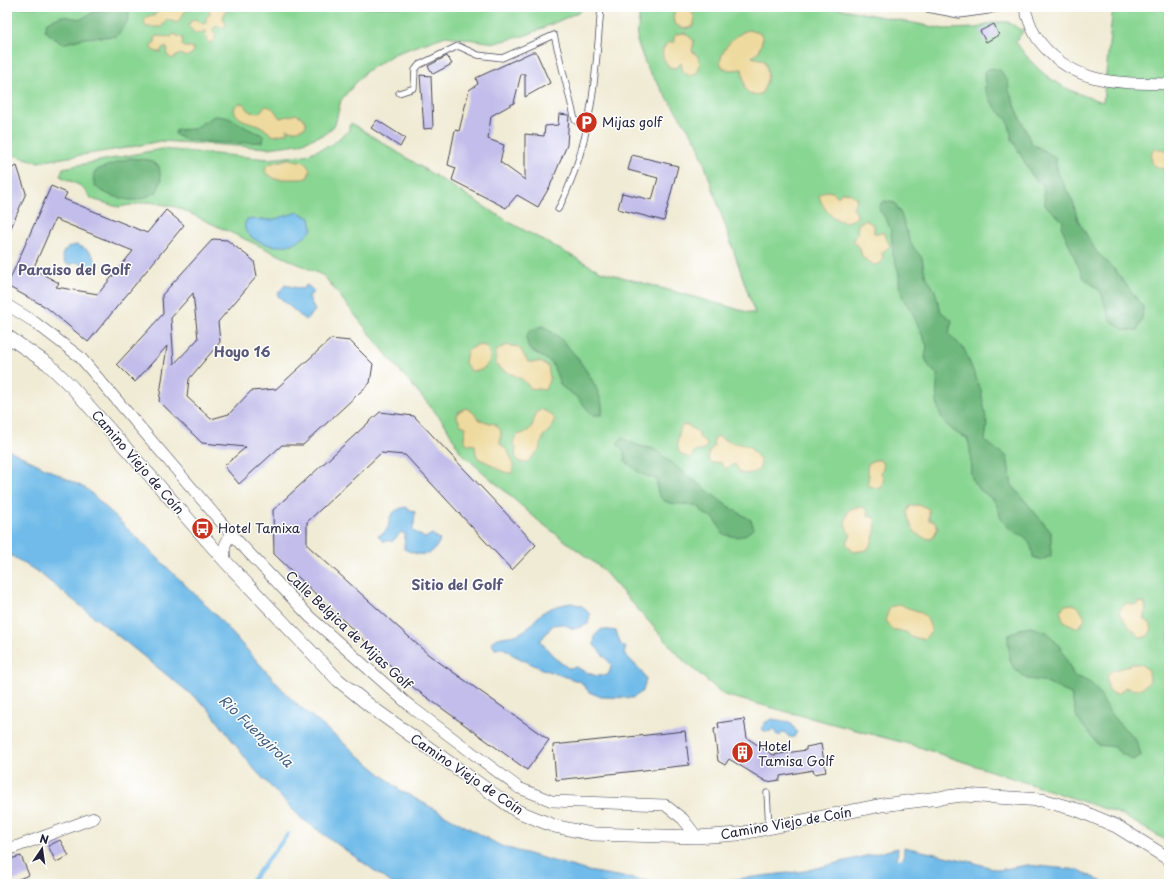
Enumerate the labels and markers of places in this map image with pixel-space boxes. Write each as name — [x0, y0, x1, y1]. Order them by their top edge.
parking icon: Mijas golf — [574, 109, 600, 135]
place label: Mijas golf — [602, 112, 663, 131]
bus stop icon: Hotel Tamixa — [190, 515, 216, 541]
place label: Hotel Tamixa — [218, 518, 301, 537]
place label: Hotel Tamisa Golf — [758, 736, 835, 770]
building icon: Hotel Tamisa Golf — [730, 740, 756, 766]

